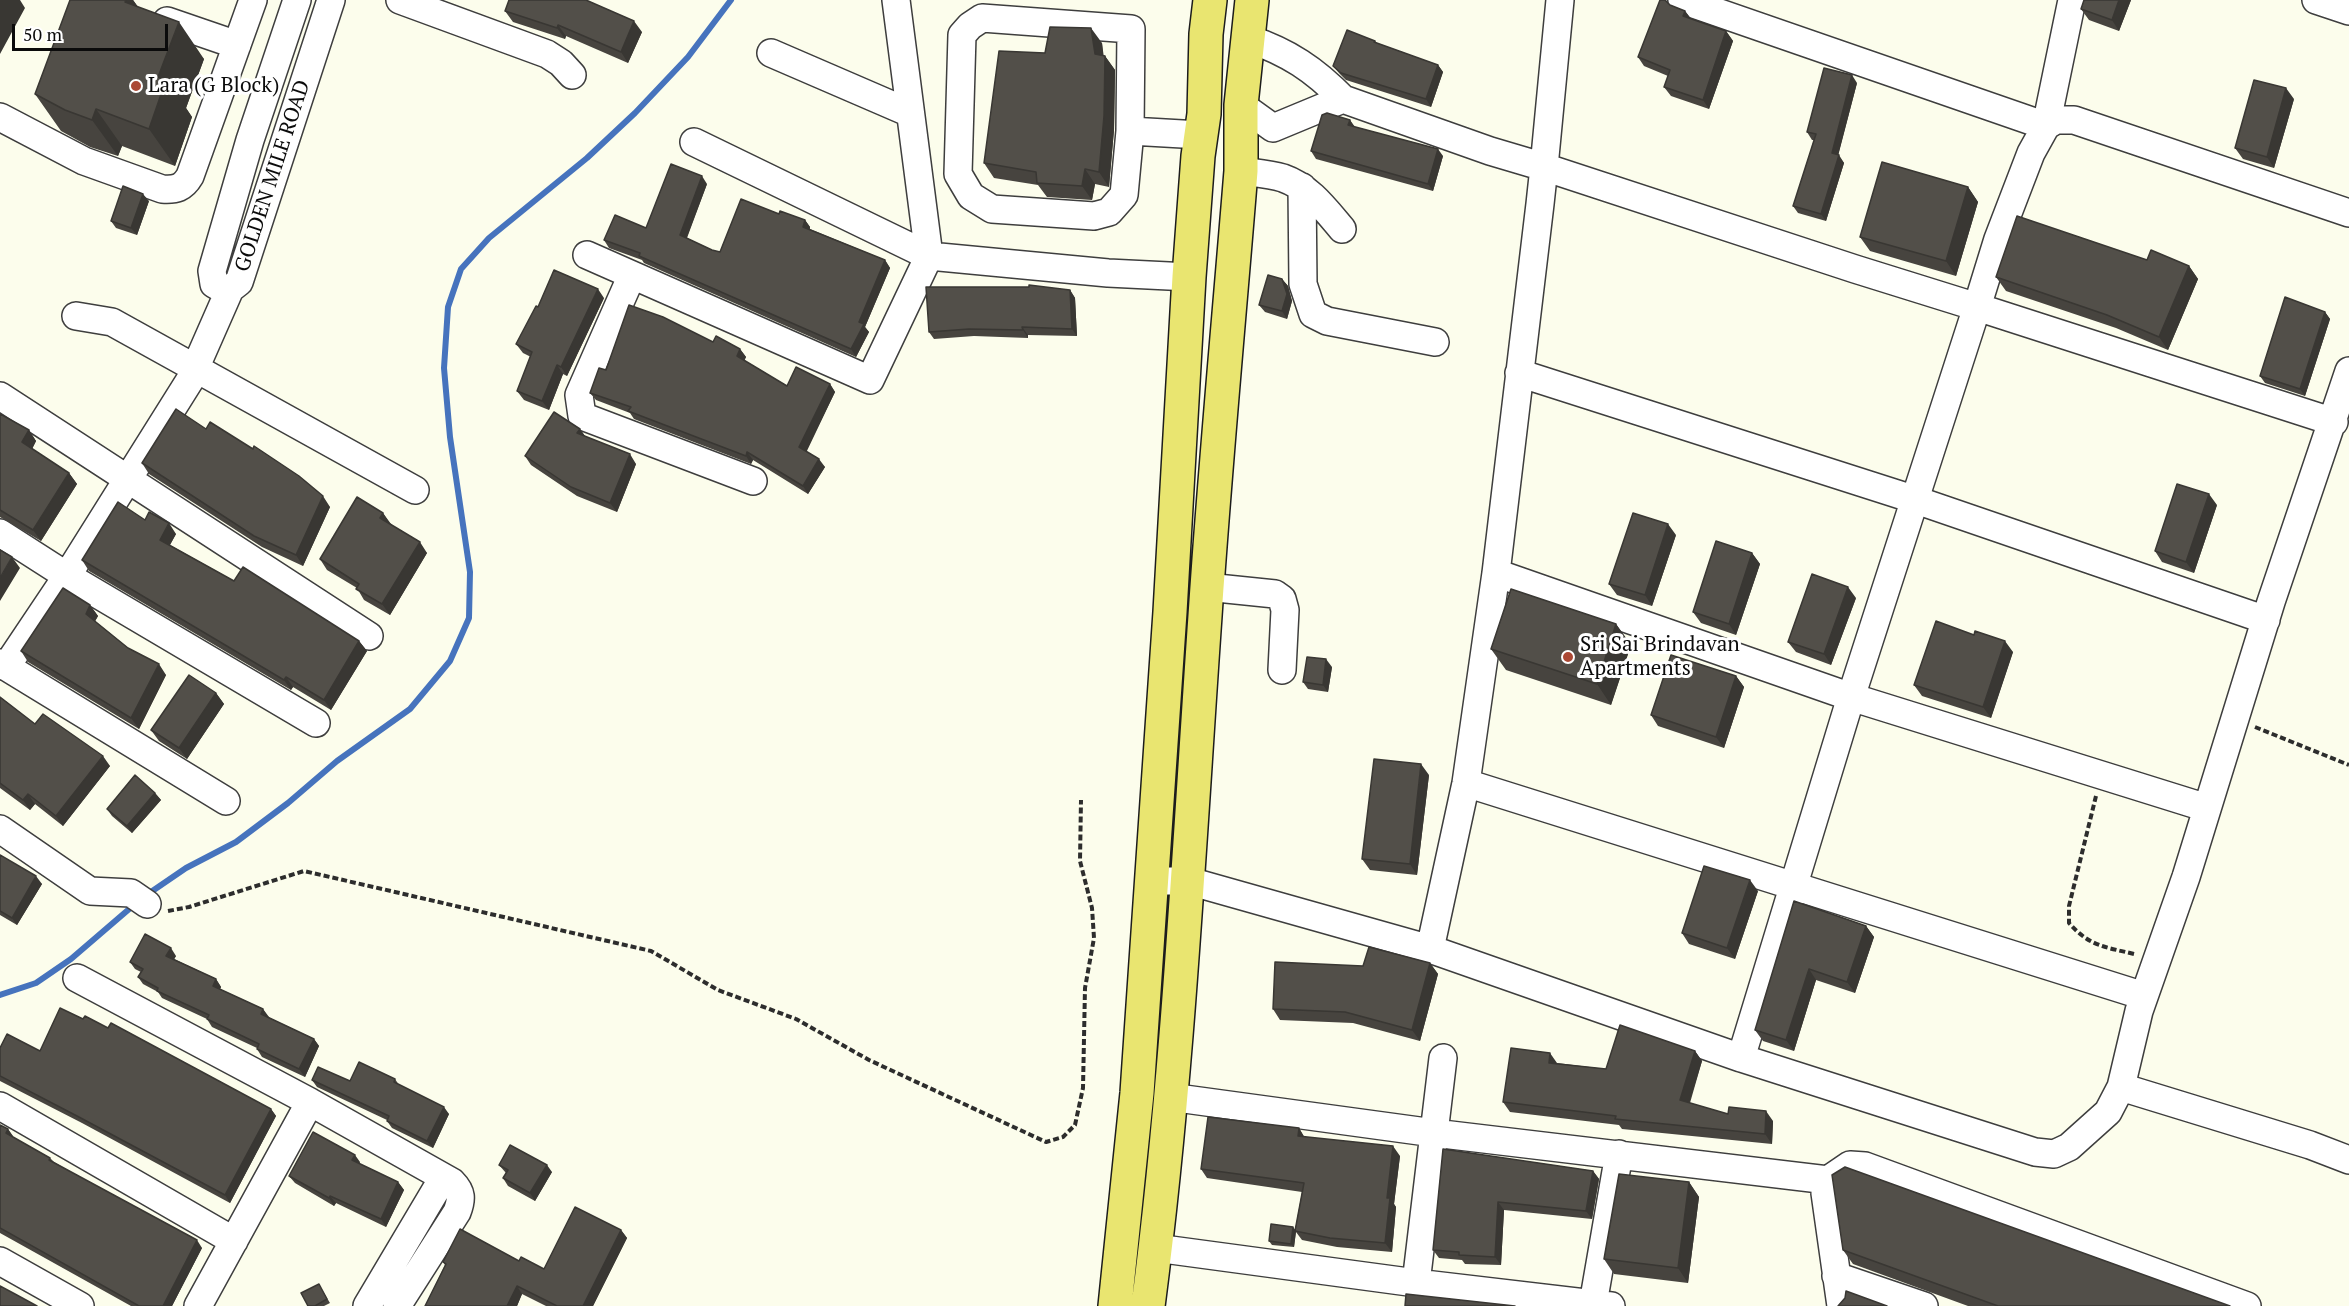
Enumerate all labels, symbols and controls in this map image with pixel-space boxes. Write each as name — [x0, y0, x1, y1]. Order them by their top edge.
scale bar — [15, 12, 171, 50]
text: 50 m — [23, 22, 62, 46]
place label: Lara (G Block) — [148, 73, 279, 99]
street label: GOLDEN MILE ROAD — [230, 77, 316, 275]
marker: Lara (G Block) — [129, 79, 143, 93]
place label: Sri Sai Brindavan Apartments — [1580, 632, 1740, 682]
marker: Sri Sai Brindavan Apartments — [1561, 650, 1575, 664]

